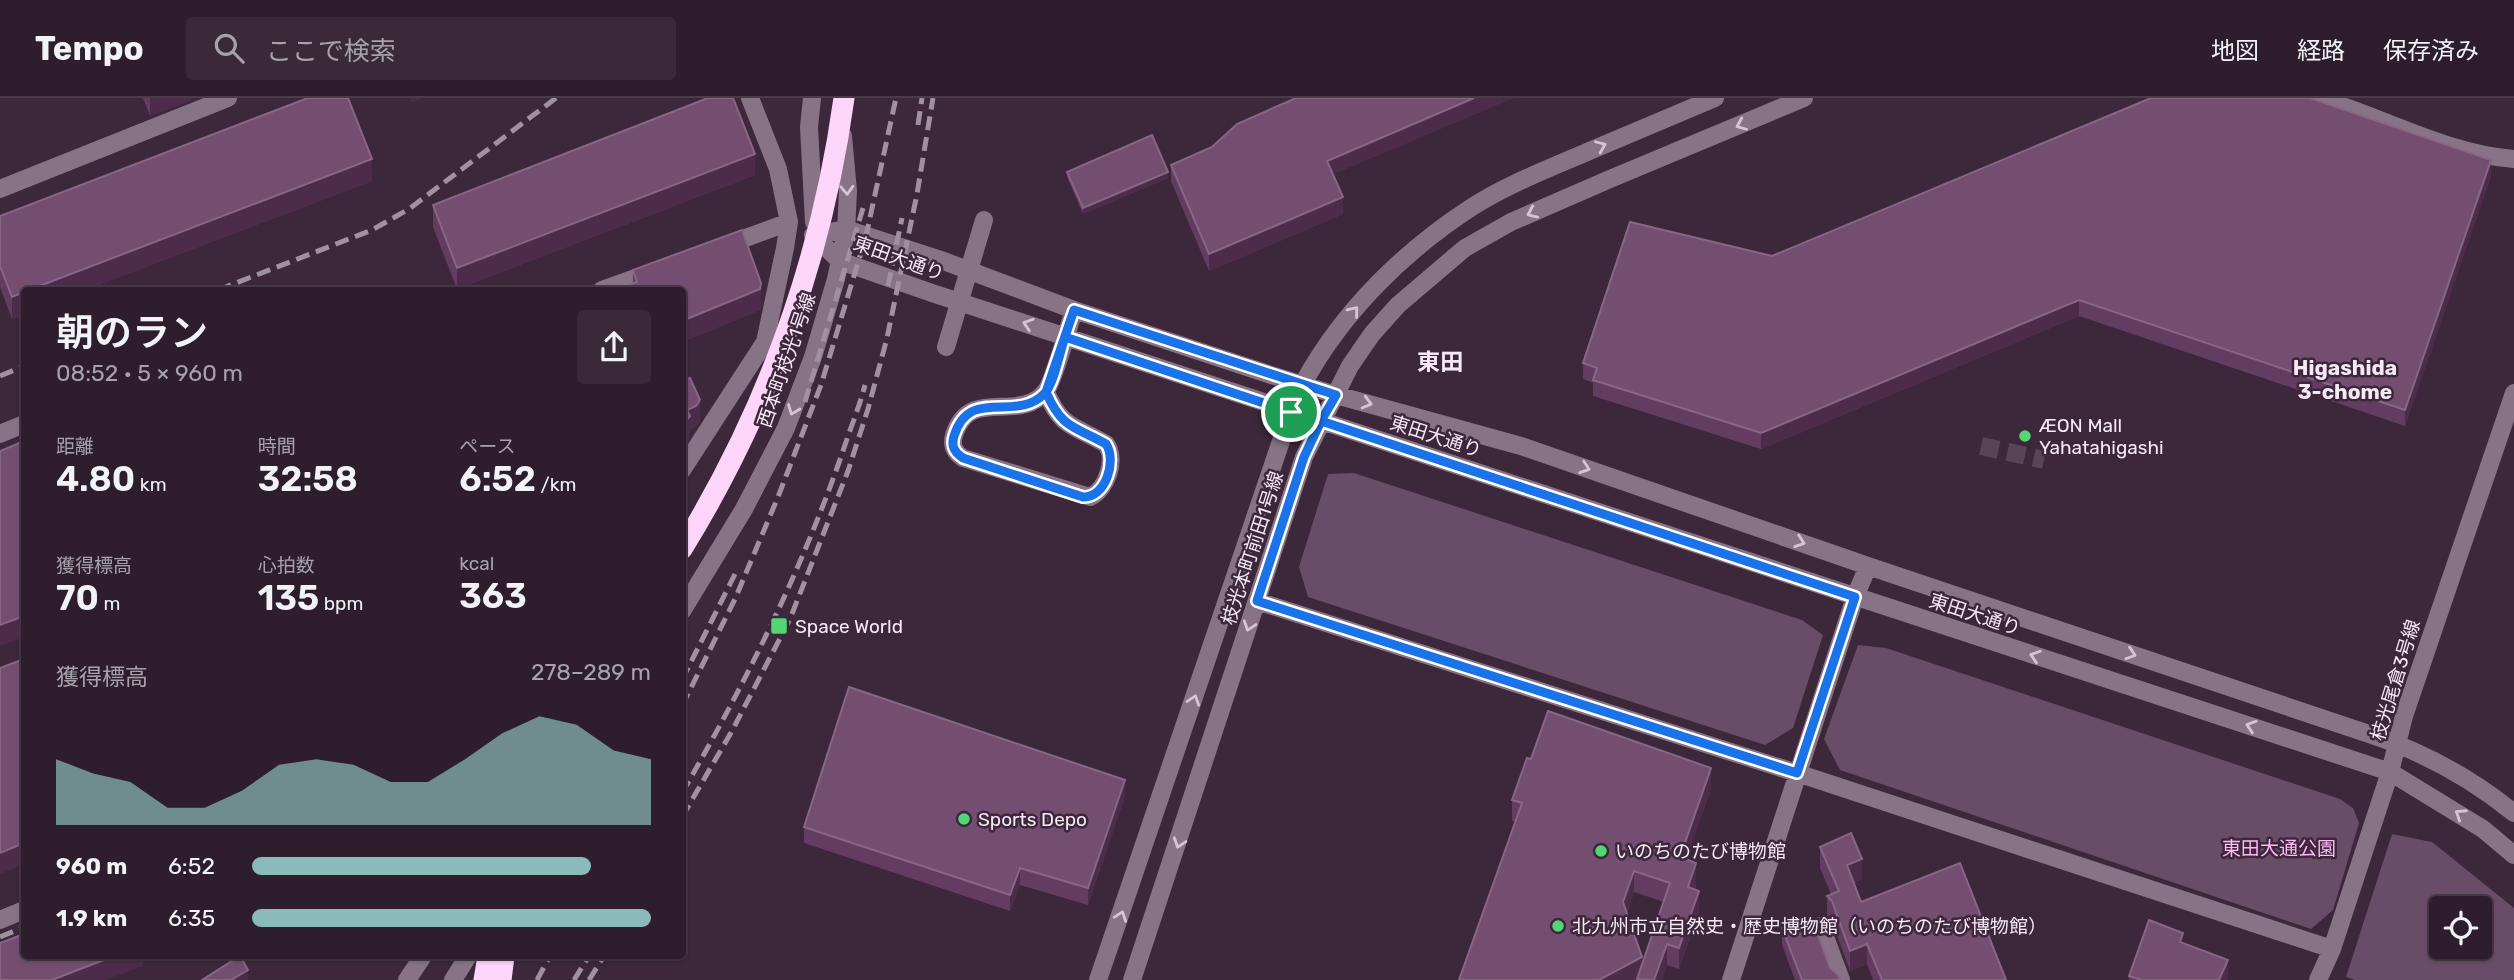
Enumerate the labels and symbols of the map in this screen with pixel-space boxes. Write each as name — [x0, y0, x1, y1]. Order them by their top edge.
one-way arrow — [1736, 116, 1748, 130]
one-way arrow — [1594, 140, 1606, 154]
one-way arrow — [839, 186, 855, 196]
one-way arrow — [1527, 205, 1539, 219]
street label: 東田大通り — [850, 231, 947, 286]
street label: 西本町枝光1号線 — [753, 290, 820, 431]
one-way arrow — [1346, 307, 1358, 320]
one-way arrow — [1022, 318, 1034, 333]
district label: 東田 — [1417, 348, 1463, 376]
district label: Higashida 3-chome — [2293, 355, 2397, 404]
pin — [1261, 382, 1321, 442]
one-way arrow — [1361, 395, 1373, 409]
one-way arrow — [787, 403, 801, 415]
street label: 東田大通り — [1387, 411, 1485, 462]
place label: ÆON Mall Yahatahigashi — [2039, 414, 2164, 459]
marker: ÆON Mall Yahatahigashi — [2017, 428, 2033, 444]
one-way arrow — [1578, 460, 1590, 474]
street label: 枝光本町前田1号線 — [1217, 468, 1288, 628]
one-way arrow — [1793, 534, 1805, 548]
street label: 東田大通り — [1926, 589, 2024, 640]
place label: Space World — [795, 615, 903, 638]
marker: Space World — [769, 616, 789, 636]
street label: 枝光尾倉3号線 — [2366, 617, 2425, 743]
one-way arrow — [1243, 620, 1257, 632]
one-way arrow — [2125, 646, 2137, 660]
one-way arrow — [2029, 649, 2041, 664]
one-way arrow — [1185, 694, 1200, 706]
one-way arrow — [2246, 720, 2258, 734]
place label: Sports Depo — [978, 808, 1087, 831]
one-way arrow — [2455, 809, 2468, 822]
marker: Sports Depo — [956, 811, 972, 827]
one-way arrow — [1172, 837, 1187, 849]
park label: 東田大通公園 — [2222, 837, 2336, 860]
place label: いのちのたび博物館 — [1615, 840, 1786, 863]
marker: いのちのたび博物館 — [1593, 843, 1609, 859]
one-way arrow — [1113, 910, 1127, 922]
place label: 北九州市立自然史・歴史博物館（いのちのたび博物館） — [1572, 915, 2047, 938]
marker: 北九州市立自然史・歴史博物館（いのちのたび博物館） — [1550, 918, 1566, 934]

